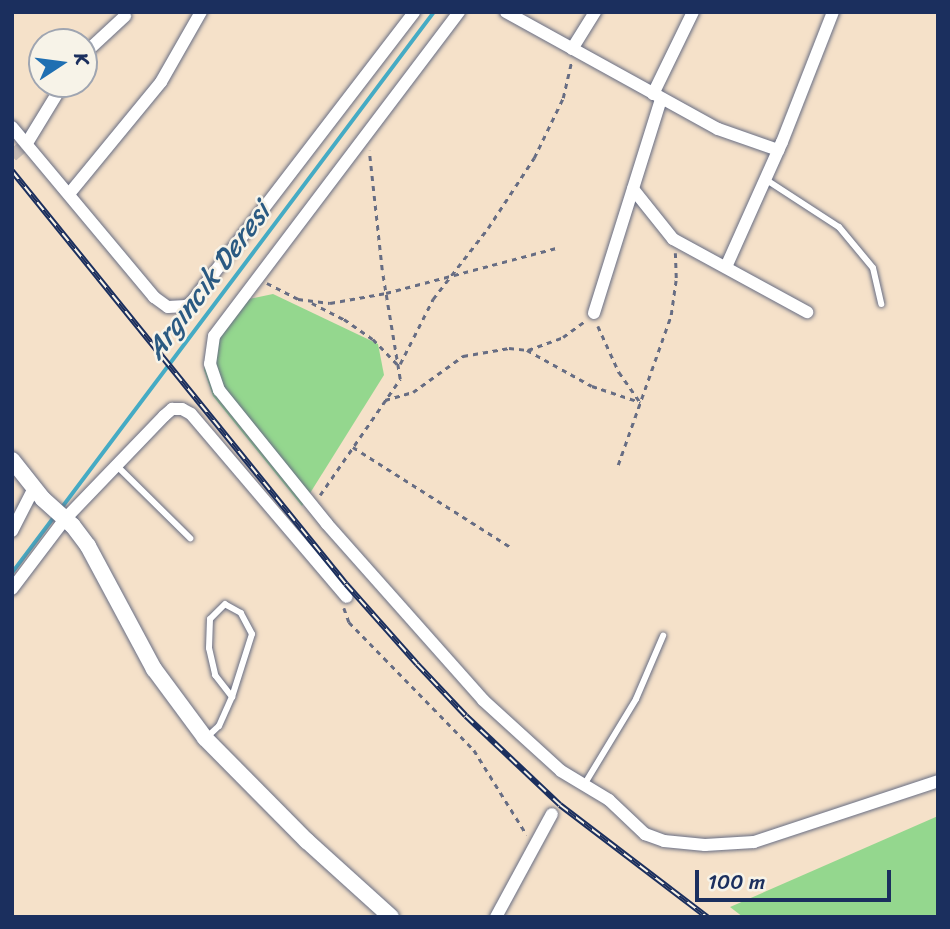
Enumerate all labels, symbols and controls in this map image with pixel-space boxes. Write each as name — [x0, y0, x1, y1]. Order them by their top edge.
north arrow — [28, 28, 98, 98]
text: K — [65, 49, 99, 68]
water label: Argıncık Deresi — [138, 196, 278, 366]
scale bar — [698, 856, 894, 900]
text: 100 m — [708, 863, 765, 901]

